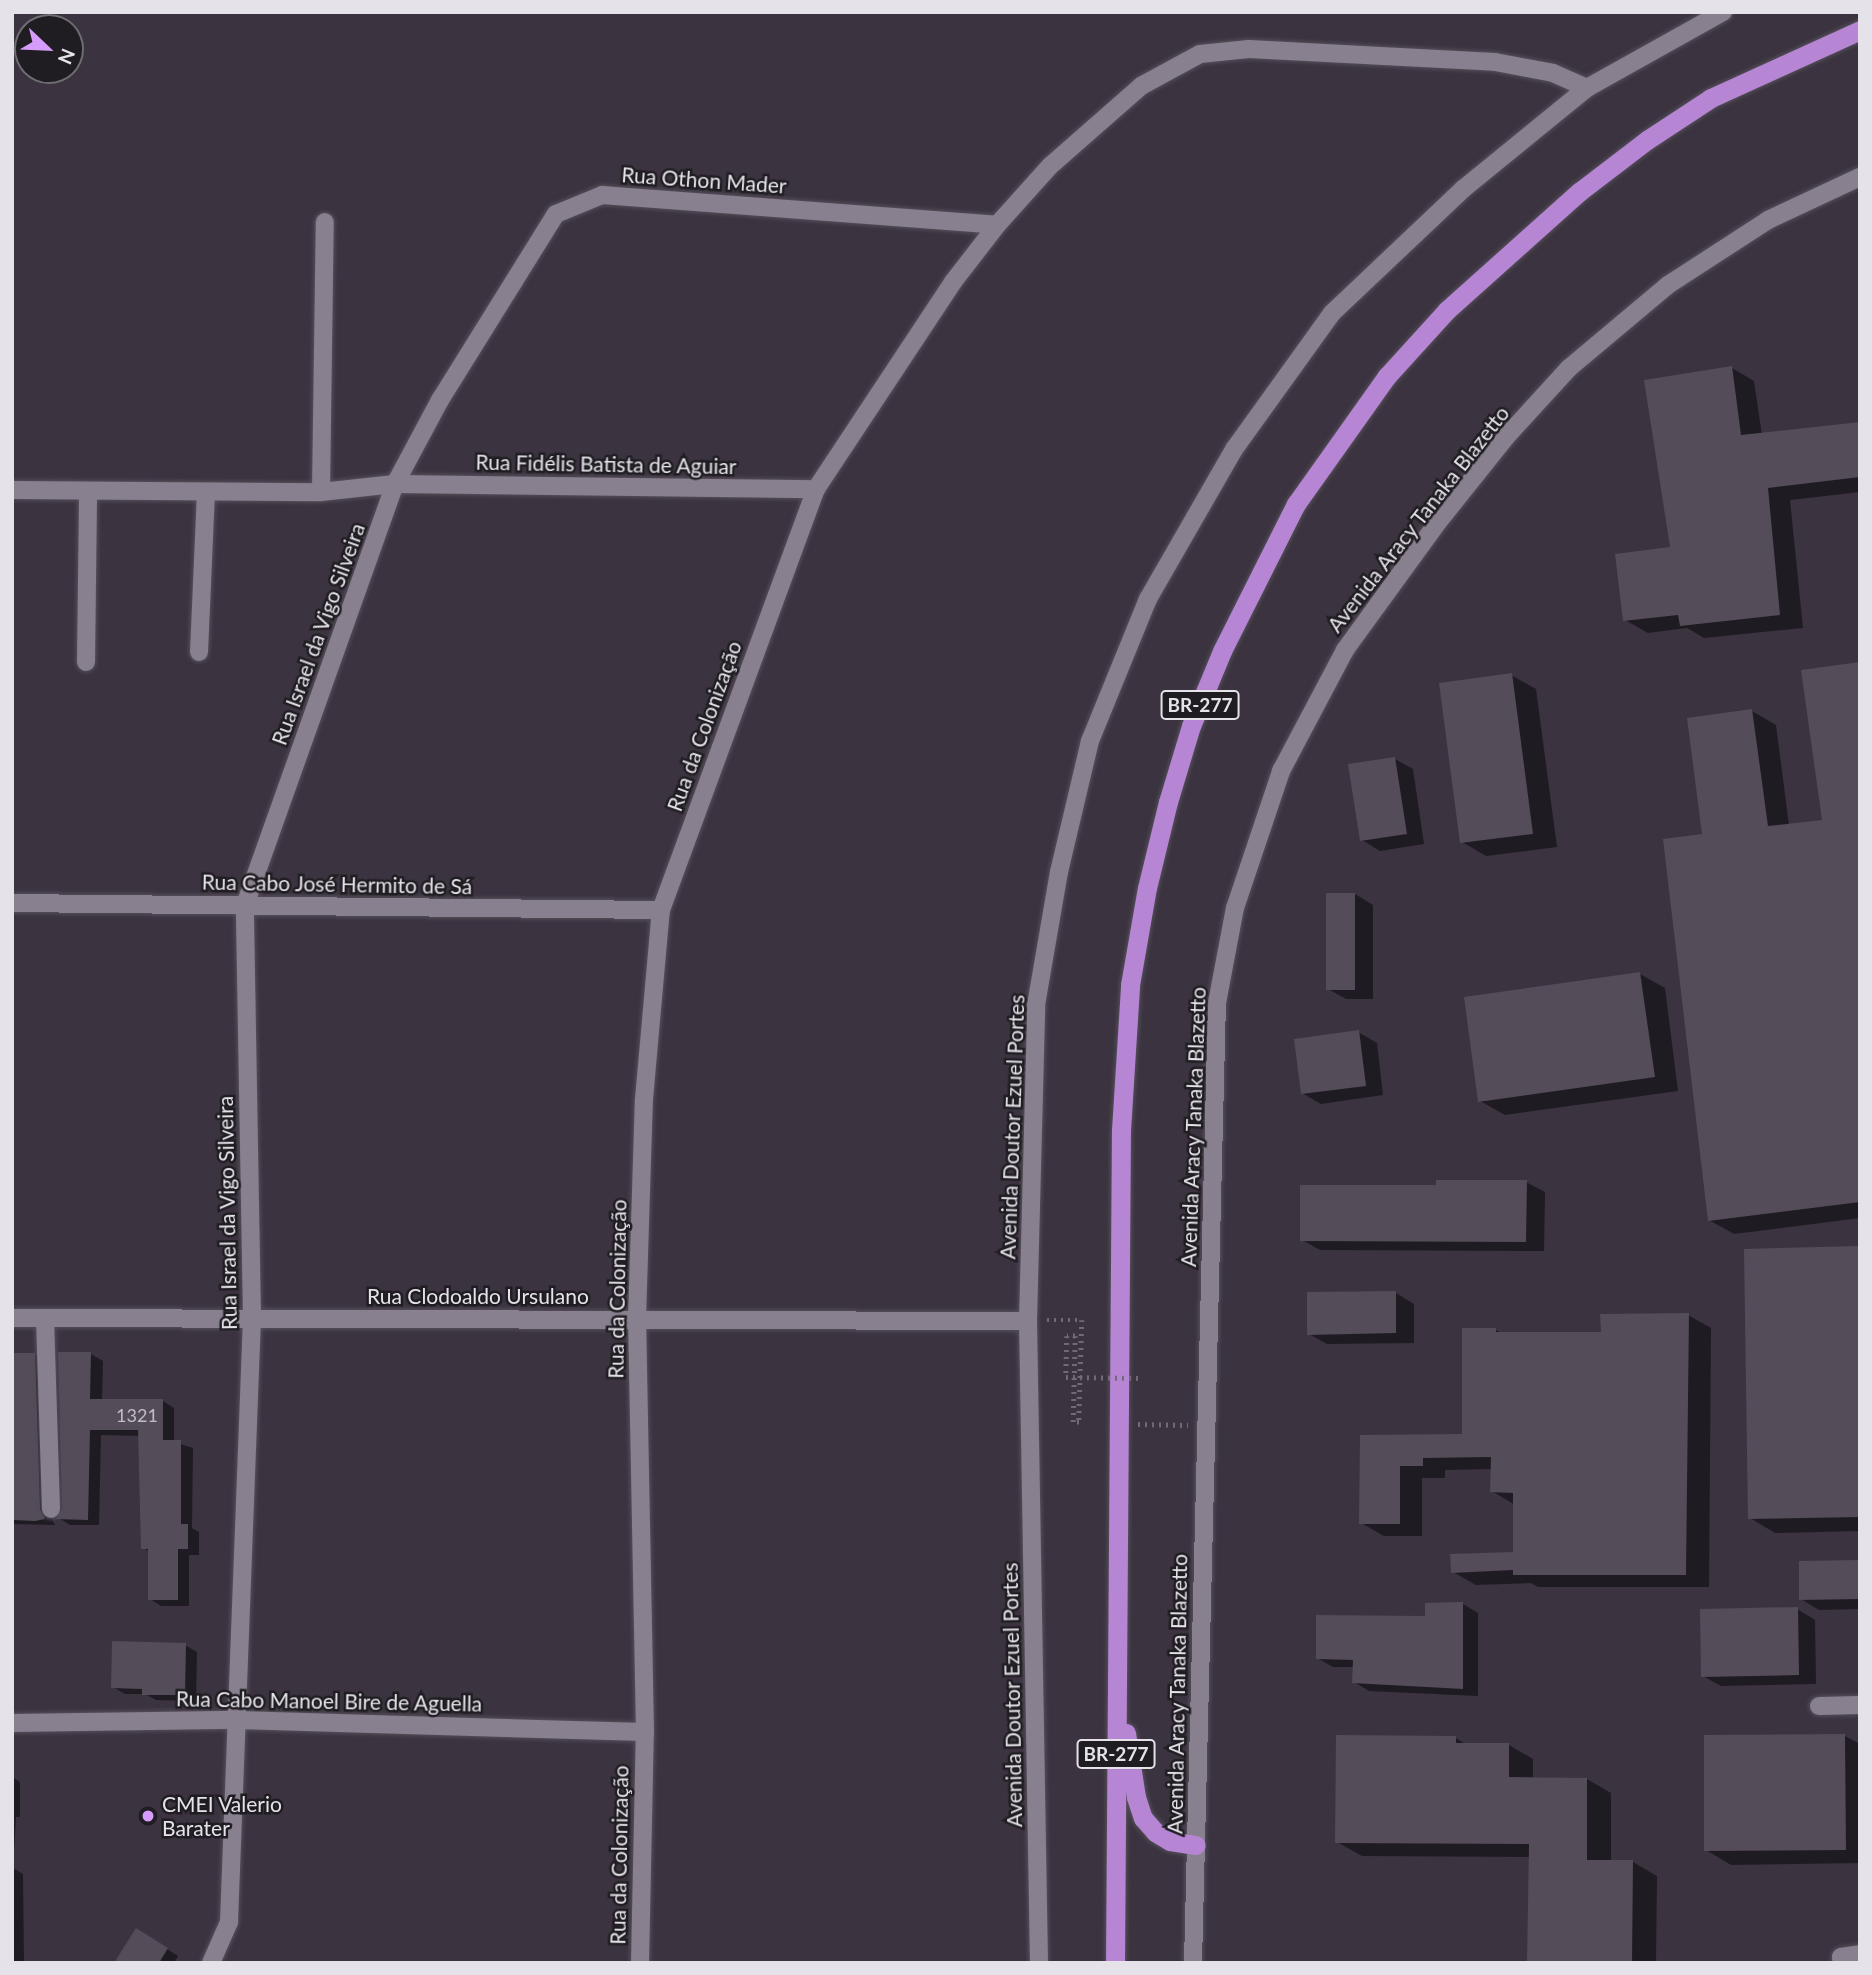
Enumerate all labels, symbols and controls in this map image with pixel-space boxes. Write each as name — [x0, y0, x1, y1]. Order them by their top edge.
north arrow — [14, 14, 84, 84]
text: N — [54, 45, 80, 68]
street label: Rua Othon Mader — [621, 162, 787, 198]
street label: Avenida Aracy Tanaka Blazetto — [1321, 400, 1515, 638]
street label: Rua Fidélis Batista de Aguiar — [475, 449, 737, 479]
street label: Rua Israel da Vigo Silveira — [266, 519, 370, 749]
street label: Rua da Colonização — [661, 637, 747, 815]
road number: BR-277 — [1160, 690, 1240, 720]
street label: Rua Cabo José Hermito de Sá — [201, 869, 473, 899]
street label: Avenida Aracy Tanaka Blazetto — [1175, 986, 1211, 1268]
street label: Avenida Doutor Ezuel Portes — [995, 994, 1029, 1260]
street label: Rua Israel da Vigo Silveira — [212, 1095, 242, 1331]
street label: Rua da Colonização — [603, 1199, 631, 1379]
street label: Rua Clodoaldo Ursulano — [367, 1283, 589, 1309]
house number: 1321 — [116, 1404, 158, 1426]
street label: Avenida Aracy Tanaka Blazetto — [1162, 1553, 1192, 1835]
street label: Avenida Doutor Ezuel Portes — [997, 1562, 1027, 1828]
street label: Rua Cabo Manoel Bire de Aguella — [175, 1686, 483, 1716]
road number: BR-277 — [1076, 1738, 1156, 1770]
street label: Rua da Colonização — [605, 1765, 633, 1945]
place label: CMEI Valerio Barater — [162, 1791, 283, 1841]
marker: CMEI Valerio Barater — [140, 1808, 156, 1824]

